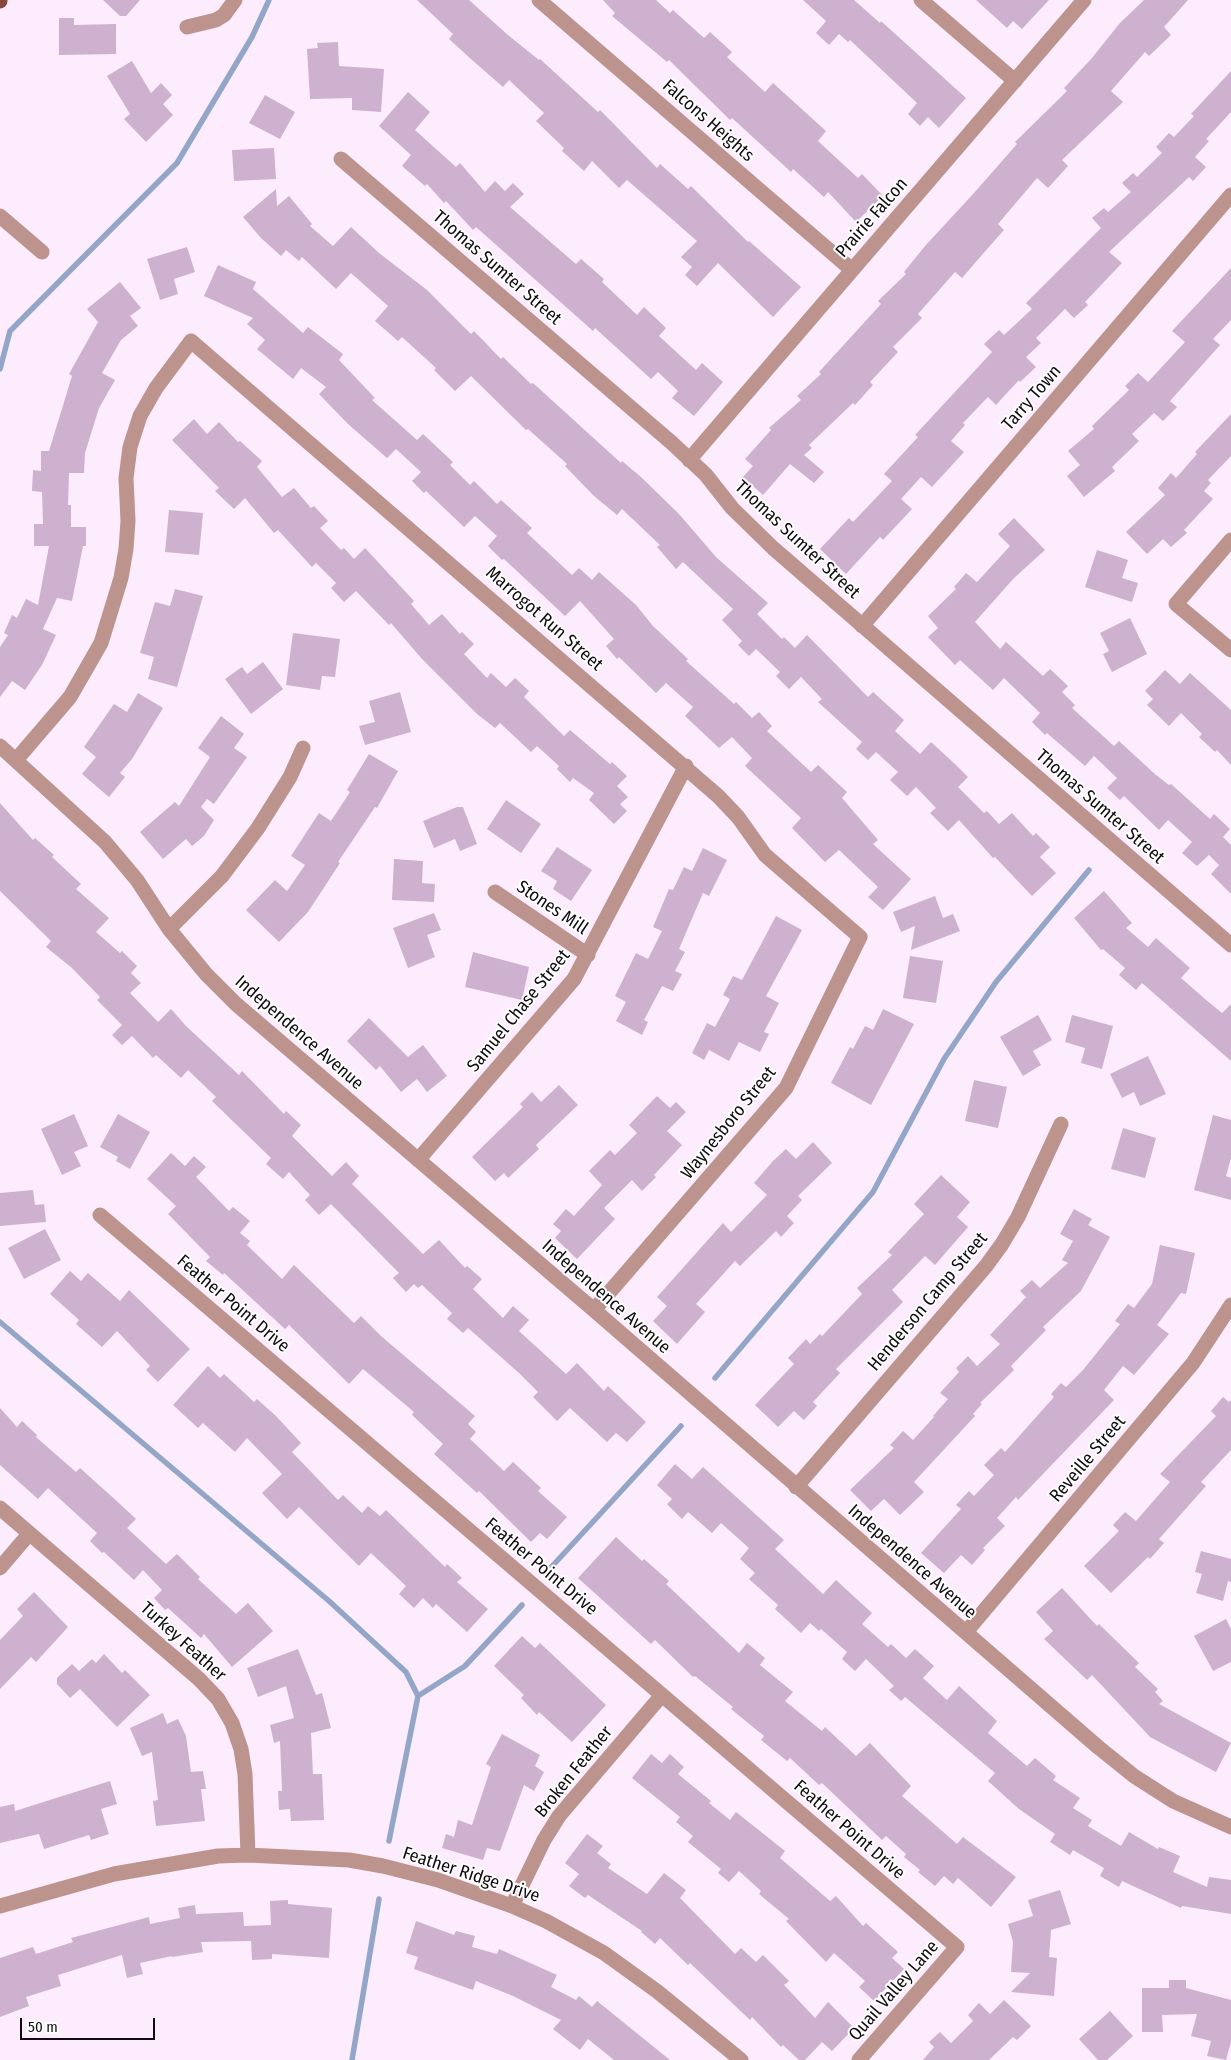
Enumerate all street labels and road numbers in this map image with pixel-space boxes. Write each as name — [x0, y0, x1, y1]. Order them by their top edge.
street label: Falcons Heights — [658, 75, 758, 167]
street label: Prairie Falcon — [832, 174, 912, 262]
street label: Thomas Sumter Street — [428, 206, 566, 330]
street label: Tarry Town — [998, 361, 1066, 435]
street label: Thomas Sumter Street — [730, 476, 864, 604]
street label: Marrogot Run Street — [481, 562, 607, 676]
street label: Thomas Sumter Street — [1031, 745, 1169, 869]
street label: Stones Mill — [512, 876, 592, 940]
street label: Samuel Chase Street — [463, 945, 575, 1077]
street label: Independence Avenue — [230, 971, 368, 1095]
street label: Waynesboro Street — [677, 1062, 781, 1184]
street label: Henderson Camp Street — [864, 1228, 992, 1376]
street label: Independence Avenue — [537, 1235, 675, 1359]
street label: Feather Point Drive — [172, 1251, 294, 1357]
street label: Reveille Street — [1045, 1411, 1131, 1507]
street label: Independence Avenue — [843, 1500, 981, 1624]
street label: Feather Point Drive — [480, 1514, 602, 1620]
street label: Turkey Feather — [136, 1598, 230, 1686]
street label: Broken Feather — [531, 1722, 617, 1822]
street label: Feather Point Drive — [789, 1776, 909, 1884]
street label: Feather Ridge Drive — [400, 1843, 542, 1907]
street label: Quail Valley Lane — [845, 1936, 943, 2046]

